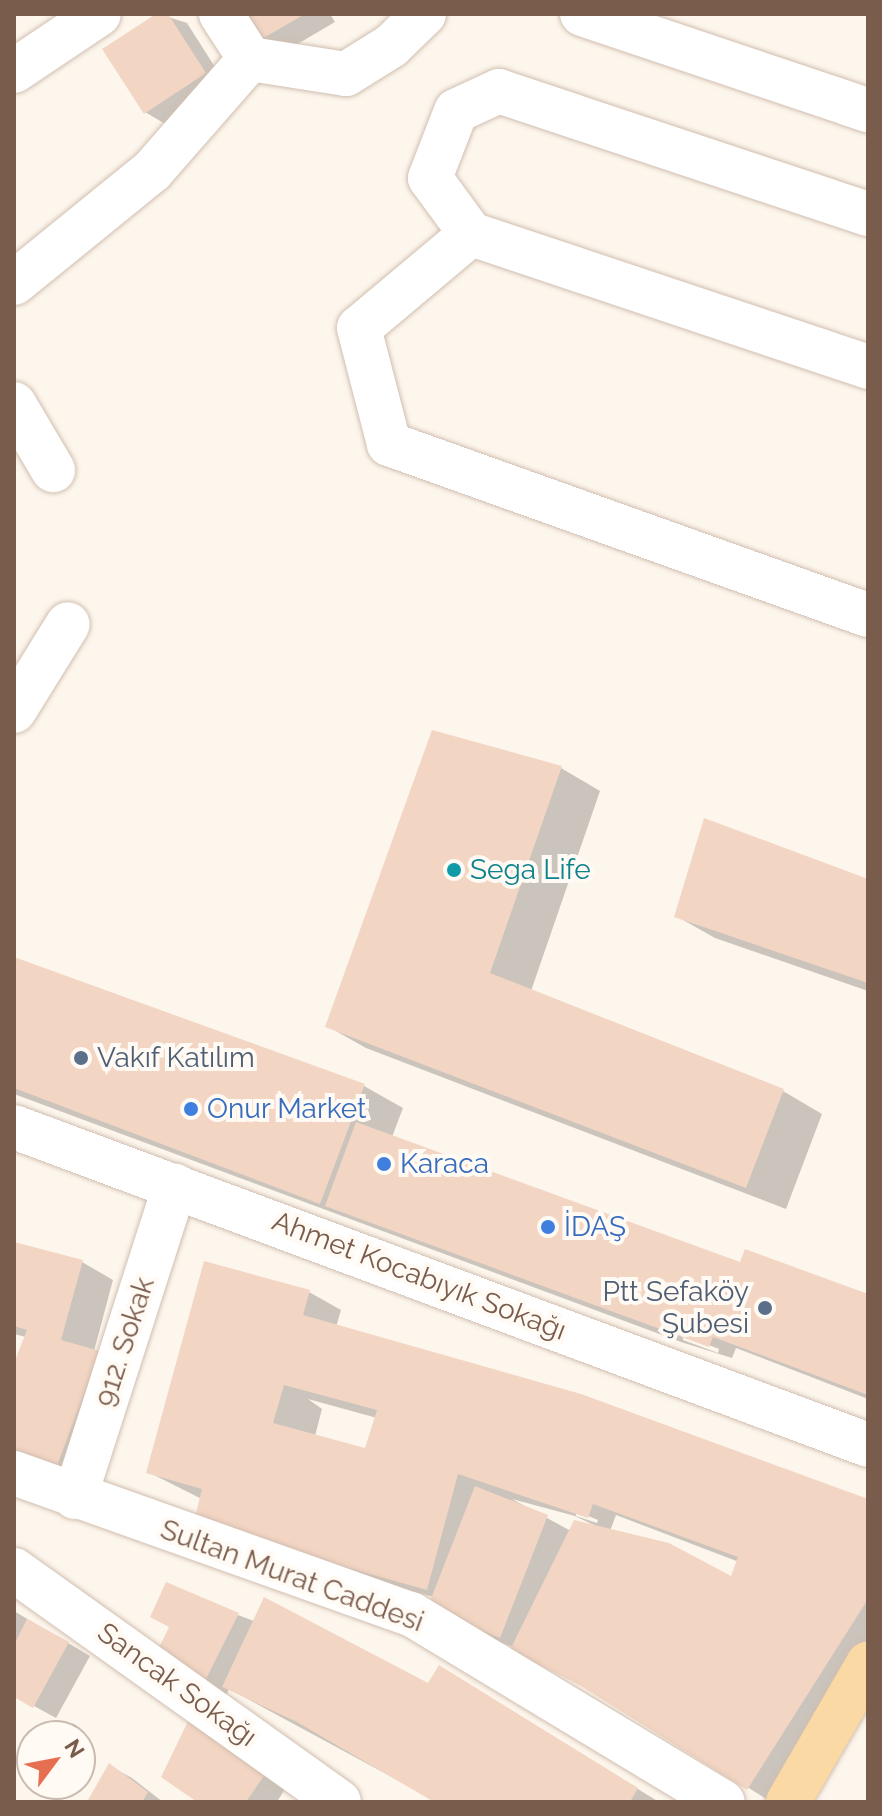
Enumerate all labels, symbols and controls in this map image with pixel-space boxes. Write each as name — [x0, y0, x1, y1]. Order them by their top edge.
place label: Sega Life — [470, 853, 591, 887]
marker: Sega Life — [445, 861, 463, 879]
place label: Vakıf Katılım — [97, 1041, 255, 1075]
marker: Vakıf Katılım — [72, 1049, 90, 1067]
place label: Onur Market — [207, 1092, 367, 1126]
marker: Onur Market — [182, 1100, 200, 1118]
place label: Karaca — [400, 1147, 489, 1181]
marker: Karaca — [375, 1155, 393, 1173]
street label: Ahmet Kocabıyık Sokağı — [267, 1204, 571, 1348]
place label: İDAŞ — [564, 1210, 626, 1244]
marker: İDAŞ — [539, 1218, 557, 1236]
street label: 912. Sokak — [88, 1273, 162, 1411]
place label: Ptt Sefaköy Şubesi — [603, 1275, 749, 1341]
marker: Ptt Sefaköy Şubesi — [756, 1299, 774, 1317]
street label: Sultan Murat Caddesi — [156, 1513, 428, 1639]
street label: Sancak Sokağı — [91, 1616, 263, 1754]
north arrow — [16, 1720, 96, 1800]
text: N — [59, 1734, 90, 1762]

